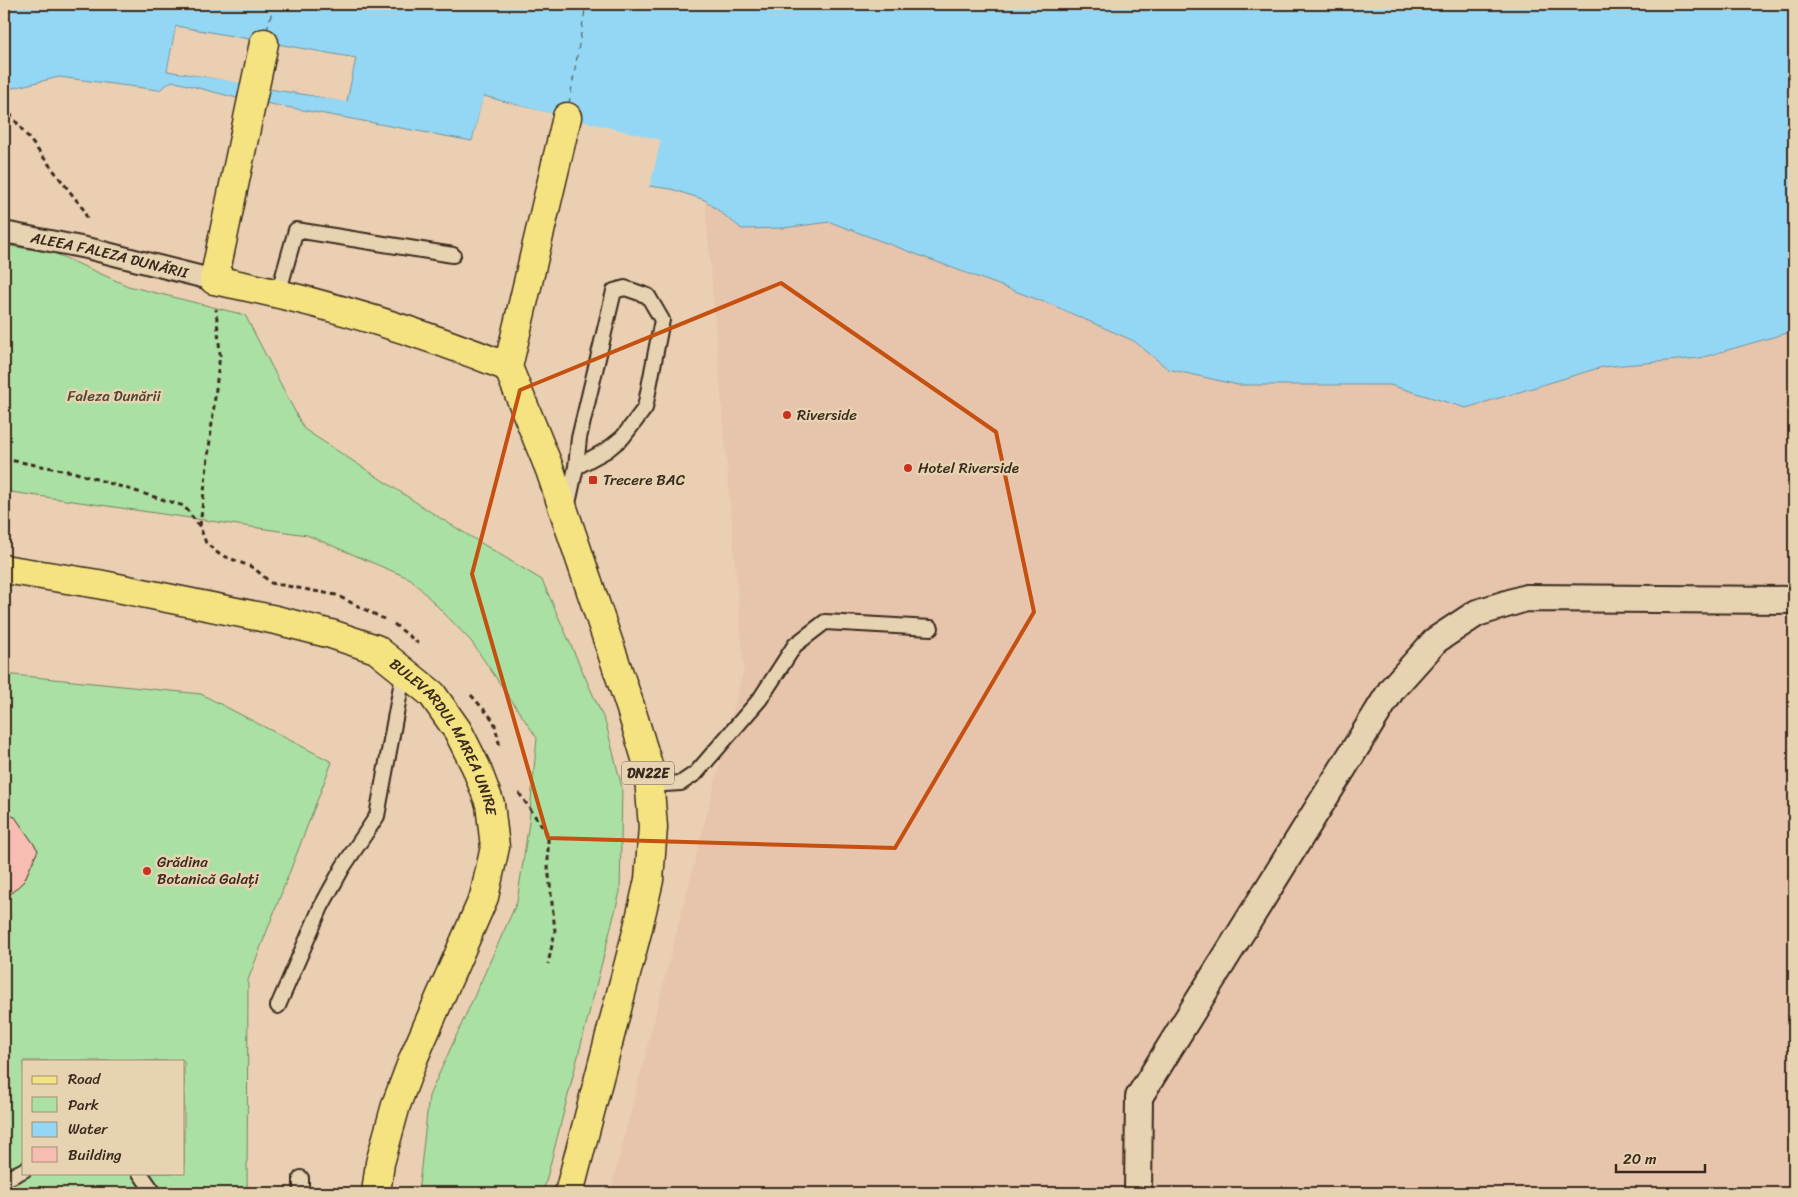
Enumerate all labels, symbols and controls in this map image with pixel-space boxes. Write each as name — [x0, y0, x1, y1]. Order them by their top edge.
street label: ALEEA FALEZA DUNĂRII — [27, 224, 192, 286]
park label: Faleza Dunării — [67, 383, 162, 409]
place label: Riverside — [797, 402, 857, 428]
marker: Riverside — [781, 409, 793, 421]
place label: Hotel Riverside — [918, 455, 1019, 481]
marker: Hotel Riverside — [902, 462, 914, 474]
place label: Trecere BAC — [603, 467, 686, 493]
marker: Trecere BAC — [587, 474, 599, 486]
street label: BULEVARDUL MAREA UNIRE — [384, 651, 504, 818]
road number: DN22E — [622, 761, 674, 784]
place label: Grădina Botanică Galați — [157, 849, 260, 892]
marker: Grădina Botanică Galați — [141, 865, 153, 877]
legend — [22, 1060, 185, 1174]
text: Road — [68, 1066, 101, 1092]
text: Park — [68, 1092, 99, 1118]
text: Water — [68, 1116, 108, 1142]
text: Building — [68, 1142, 122, 1168]
scale bar — [1616, 1142, 1704, 1174]
text: 20 m — [1623, 1146, 1657, 1172]

